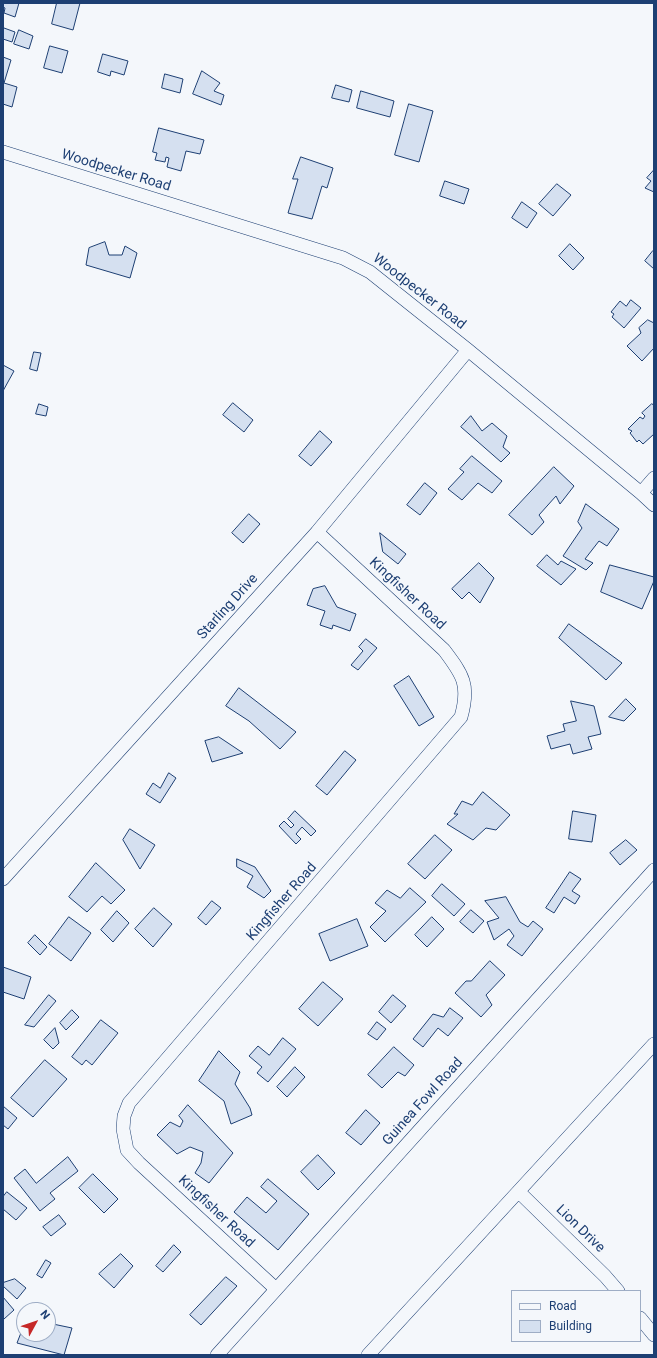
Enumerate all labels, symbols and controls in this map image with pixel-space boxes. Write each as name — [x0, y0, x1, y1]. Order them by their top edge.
street label: Woodpecker Road — [59, 146, 173, 196]
street label: Woodpecker Road — [369, 250, 469, 334]
street label: Kingfisher Road — [365, 554, 449, 634]
street label: Starling Drive — [194, 571, 262, 643]
street label: Kingfisher Road — [243, 859, 321, 945]
street label: Guinea Fowl Road — [379, 1055, 467, 1149]
street label: Kingfisher Road — [174, 1172, 258, 1252]
street label: Lion Drive — [552, 1202, 608, 1256]
legend — [511, 1290, 641, 1342]
text: Road — [549, 1299, 577, 1313]
north arrow — [16, 1302, 56, 1342]
text: N — [37, 1307, 52, 1322]
text: Building — [549, 1319, 592, 1333]

